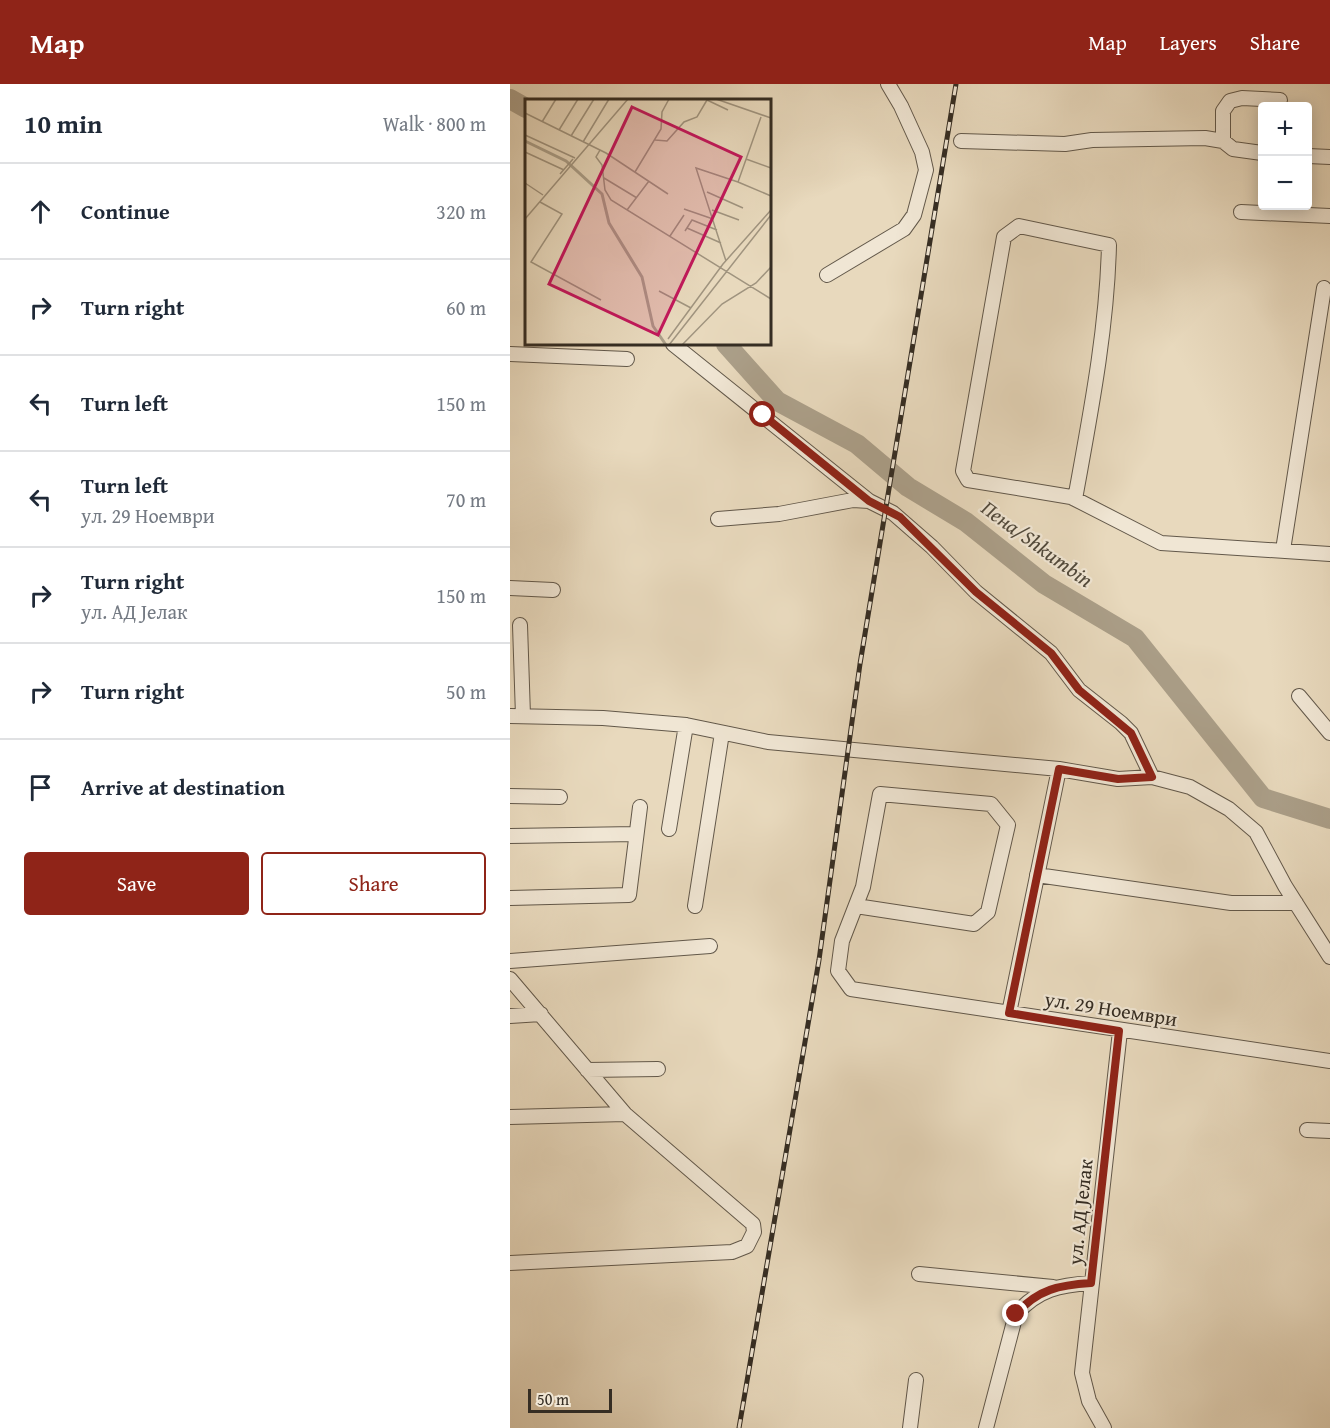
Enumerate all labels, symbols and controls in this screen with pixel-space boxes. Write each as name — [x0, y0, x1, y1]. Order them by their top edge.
text: Map — [30, 22, 84, 63]
text: Map — [1088, 27, 1127, 58]
text: Layers — [1160, 27, 1217, 58]
text: Share — [1250, 27, 1300, 58]
inset map — [525, 99, 771, 345]
map controls — [1258, 102, 1312, 210]
button: + — [1258, 102, 1312, 156]
text: 10 min — [24, 104, 102, 143]
text: Walk · 800 m — [383, 109, 486, 138]
button: − — [1258, 156, 1312, 210]
icon: ahead — [24, 195, 57, 228]
text: Continue — [81, 195, 170, 227]
text: 320 m — [436, 197, 486, 226]
icon: right — [24, 291, 57, 324]
text: Turn right — [81, 291, 184, 323]
text: 60 m — [446, 293, 486, 322]
icon: left — [24, 387, 57, 420]
text: Turn left — [81, 387, 168, 419]
text: 150 m — [436, 389, 486, 418]
route start — [749, 401, 775, 427]
text: Turn left — [81, 469, 168, 501]
icon: left — [24, 483, 57, 516]
text: 70 m — [446, 485, 486, 514]
water label: Пена/Shkumbin — [975, 492, 1100, 595]
text: ул. 29 Ноември — [81, 501, 215, 530]
text: Turn right — [81, 565, 184, 597]
icon: right — [24, 579, 57, 612]
text: 150 m — [436, 581, 486, 610]
text: ул. АД Јелак — [81, 597, 187, 626]
icon: right — [24, 675, 57, 708]
text: Turn right — [81, 675, 184, 707]
text: 50 m — [446, 677, 486, 706]
icon: arrive — [24, 771, 57, 804]
text: Arrive at destination — [81, 771, 285, 803]
button: Save — [24, 852, 249, 915]
button: Share — [261, 852, 486, 915]
street label: ул. 29 Ноември — [1042, 984, 1179, 1033]
street label: ул. АД Јелак — [1059, 1157, 1100, 1267]
route end — [1002, 1300, 1028, 1326]
scale bar — [528, 1386, 612, 1414]
text: 50 m — [537, 1387, 569, 1411]

